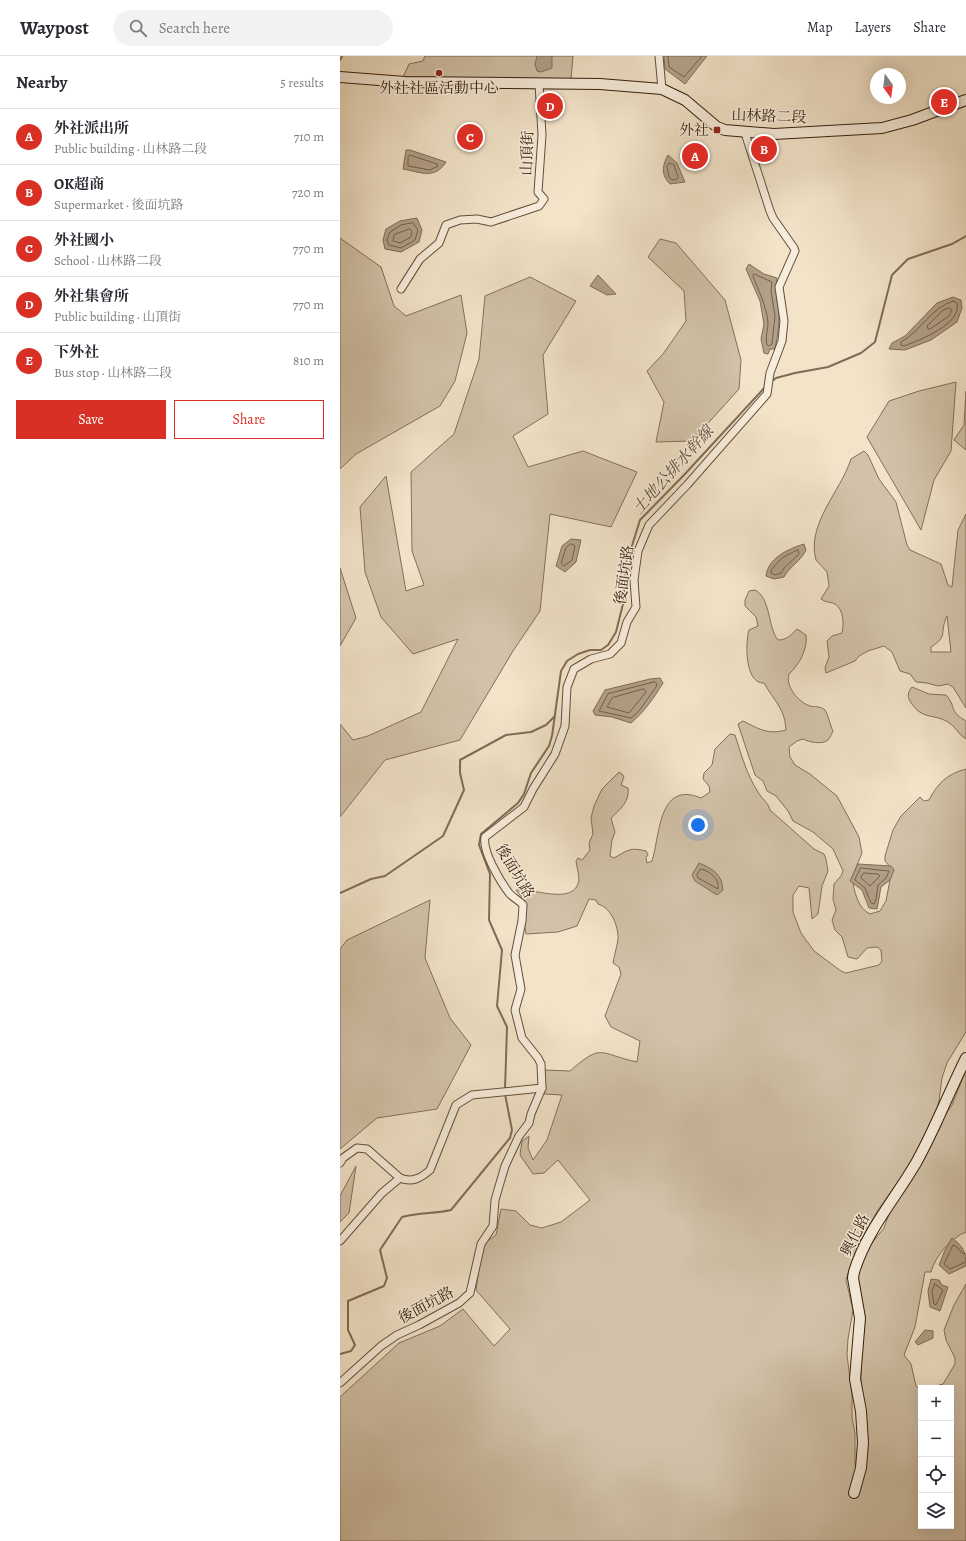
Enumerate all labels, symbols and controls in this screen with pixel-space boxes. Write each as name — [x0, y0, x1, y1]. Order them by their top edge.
search box — [113, 10, 393, 46]
text: Waypost — [20, 15, 89, 41]
icon: search — [127, 17, 149, 39]
text: Search here — [159, 18, 230, 38]
text: Map — [807, 18, 833, 37]
text: Layers — [855, 18, 891, 37]
text: Share — [913, 18, 946, 37]
marker: 外社社區活動中心 — [434, 68, 444, 78]
north arrow — [870, 68, 906, 104]
text: Nearby — [16, 71, 67, 94]
text: 5 results — [280, 74, 324, 91]
place label: 外社社區活動中心 — [379, 78, 499, 98]
pin: E — [931, 87, 957, 117]
pin: D — [537, 91, 563, 121]
street label: 山林路二段 — [731, 105, 807, 127]
text: 外社派出所 — [54, 118, 129, 138]
place label: 外社 — [679, 120, 709, 140]
pin: C — [457, 122, 483, 152]
marker: 外社 — [712, 125, 722, 135]
text: A — [25, 128, 33, 145]
text: 710 m — [294, 128, 324, 145]
street label: 山頂街 — [516, 130, 538, 176]
pin: B — [751, 134, 777, 164]
text: Public building · 山林路二段 — [54, 140, 207, 157]
pin: A — [682, 141, 708, 171]
text: OK超商 — [54, 174, 104, 194]
text: B — [25, 184, 33, 201]
text: 720 m — [292, 184, 324, 201]
text: Supermarket · 後面坑路 — [54, 196, 183, 213]
text: 外社國小 — [54, 230, 114, 250]
text: C — [25, 240, 33, 257]
text: 770 m — [293, 240, 324, 257]
text: School · 山林路二段 — [54, 252, 162, 269]
text: 外社集會所 — [54, 286, 129, 306]
text: D — [24, 296, 34, 313]
text: 770 m — [293, 296, 324, 313]
text: Public building · 山頂街 — [54, 308, 181, 325]
text: 下外社 — [54, 342, 99, 362]
text: E — [25, 352, 33, 369]
text: 810 m — [293, 352, 324, 369]
text: Bus stop · 山林路二段 — [54, 364, 172, 381]
button: Save — [16, 400, 166, 439]
button: Share — [174, 400, 324, 439]
water label: 土地公排水幹線 — [627, 420, 720, 519]
street label: 後面坑路 — [610, 544, 638, 606]
your location — [688, 815, 708, 835]
street label: 後面坑路 — [491, 840, 539, 902]
street label: 興化路 — [836, 1210, 874, 1260]
street label: 後面坑路 — [395, 1282, 457, 1328]
map controls — [918, 1385, 954, 1529]
button: + — [918, 1385, 954, 1421]
button: − — [918, 1421, 954, 1457]
button: locate — [918, 1457, 954, 1493]
button: layers — [918, 1493, 954, 1529]

